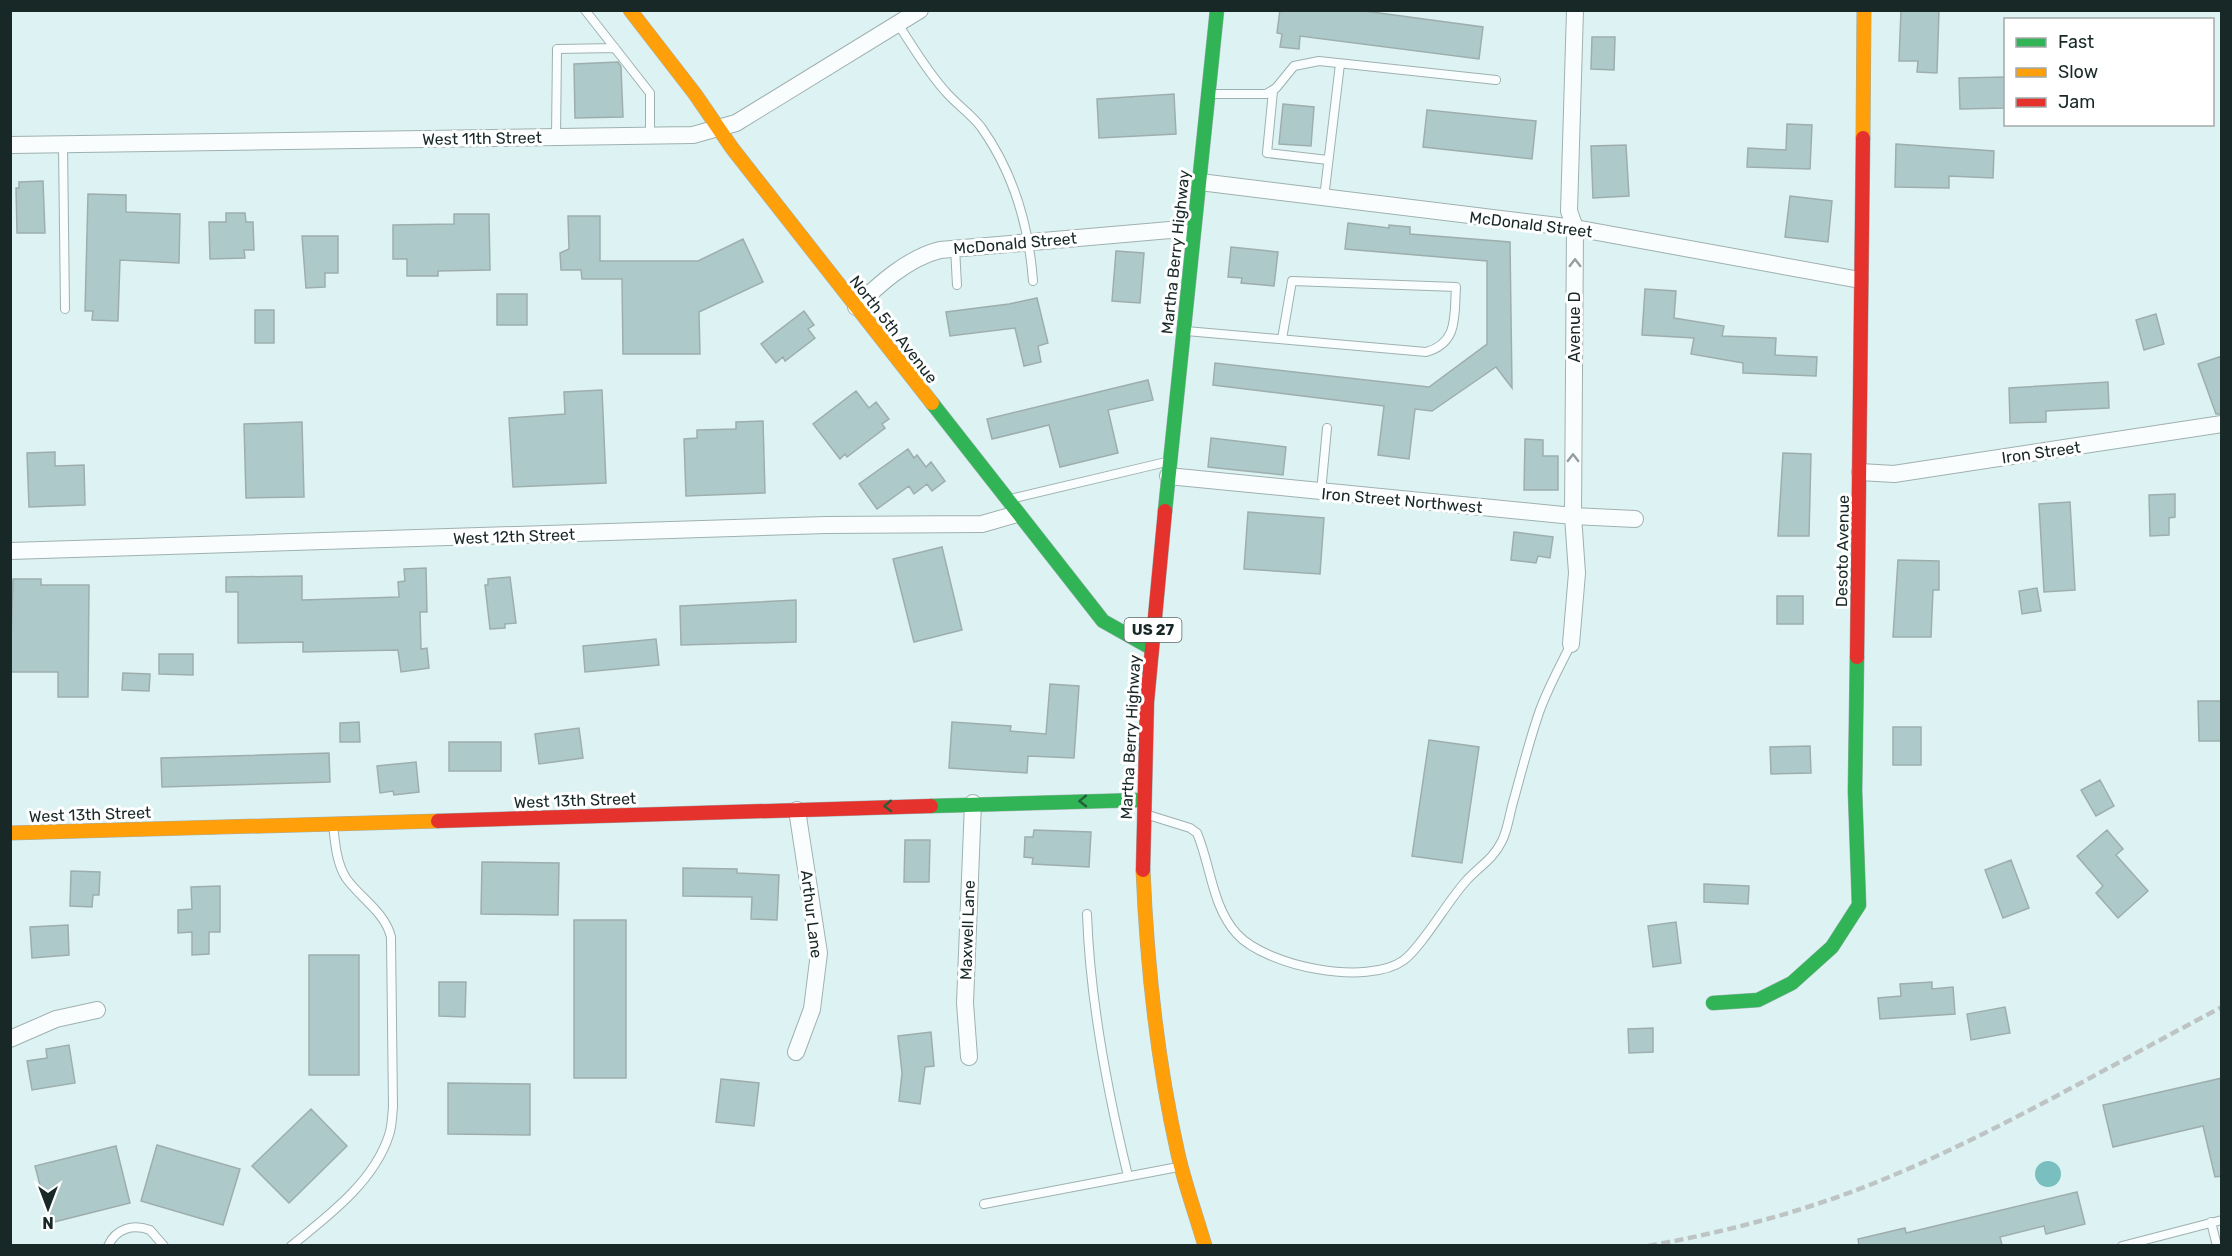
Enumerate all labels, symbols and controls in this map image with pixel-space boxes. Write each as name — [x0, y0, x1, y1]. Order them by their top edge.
legend — [2004, 18, 2214, 126]
text: Fast — [2058, 31, 2094, 53]
text: Slow — [2058, 61, 2098, 83]
text: Jam — [2058, 91, 2095, 113]
street label: West 11th Street — [422, 128, 542, 149]
street label: Martha Berry Highway — [1157, 169, 1194, 335]
street label: McDonald Street — [1468, 208, 1594, 241]
street label: McDonald Street — [953, 229, 1078, 258]
one-way arrow — [1569, 258, 1581, 267]
street label: North 5th Avenue — [846, 272, 942, 387]
street label: Avenue D — [1565, 292, 1584, 362]
street label: Iron Street — [2000, 438, 2082, 467]
one-way arrow — [1567, 453, 1579, 462]
street label: Iron Street Northwest — [1321, 484, 1483, 517]
street label: Desoto Avenue — [1832, 495, 1853, 607]
street label: West 12th Street — [453, 525, 575, 548]
road number: US 27 — [1124, 618, 1182, 642]
street label: Martha Berry Highway — [1117, 654, 1144, 820]
street label: West 13th Street — [514, 789, 637, 812]
one-way arrow — [1078, 795, 1087, 807]
one-way arrow — [883, 800, 892, 813]
street label: West 13th Street — [29, 803, 152, 826]
street label: Arthur Lane — [797, 869, 826, 959]
street label: Maxwell Lane — [956, 880, 979, 980]
north arrow — [18, 1178, 78, 1238]
text: N — [42, 1213, 54, 1232]

